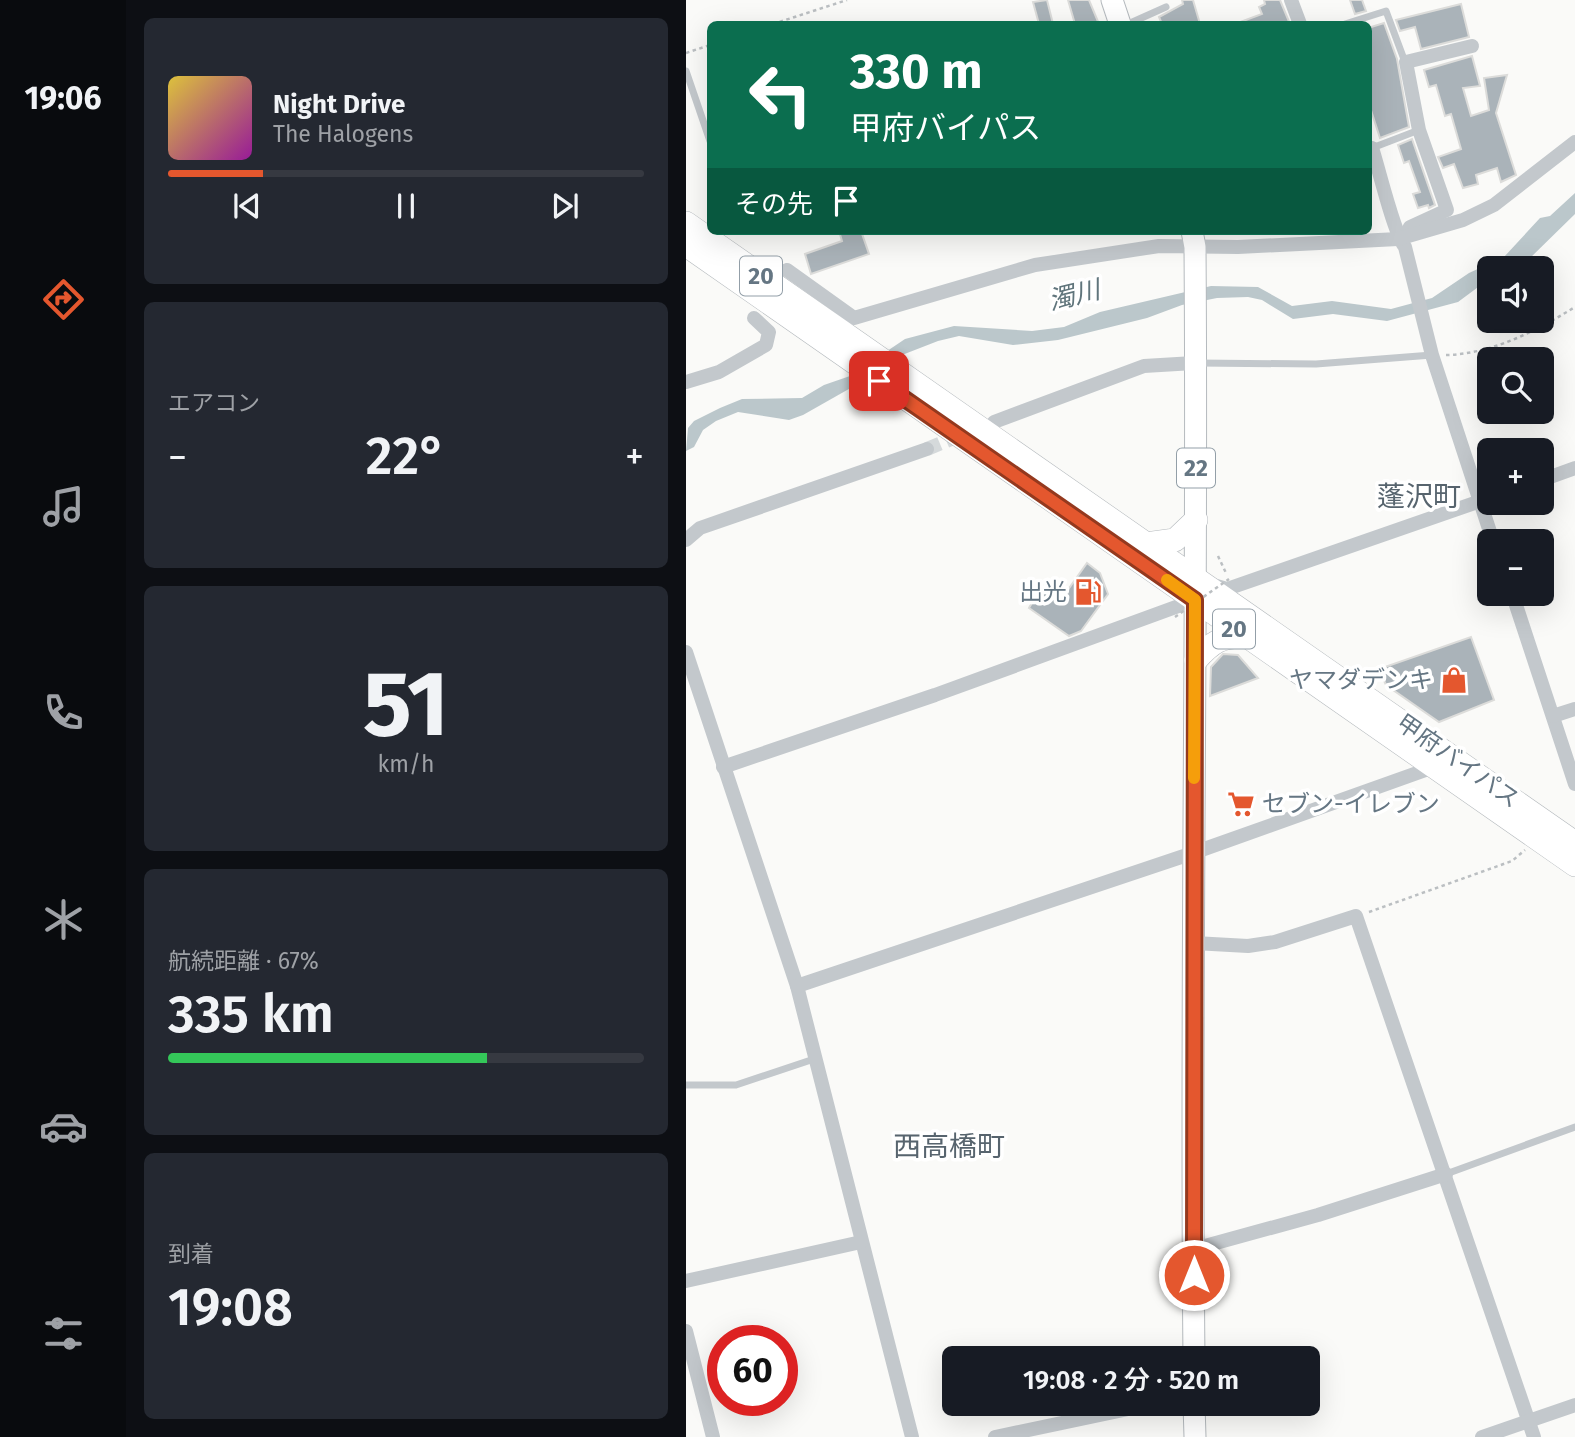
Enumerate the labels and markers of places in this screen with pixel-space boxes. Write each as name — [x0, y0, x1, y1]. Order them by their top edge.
pin — [849, 351, 909, 411]
fuel station icon: 出光 — [1073, 577, 1103, 607]
place label: 出光 — [1019, 578, 1067, 606]
shop icon: ヤマダデンキ — [1439, 665, 1469, 695]
place label: ヤマダデンキ — [1289, 666, 1433, 694]
supermarket icon: セブン-イレブン — [1226, 789, 1256, 819]
place label: セブン-イレブン — [1262, 790, 1440, 818]

